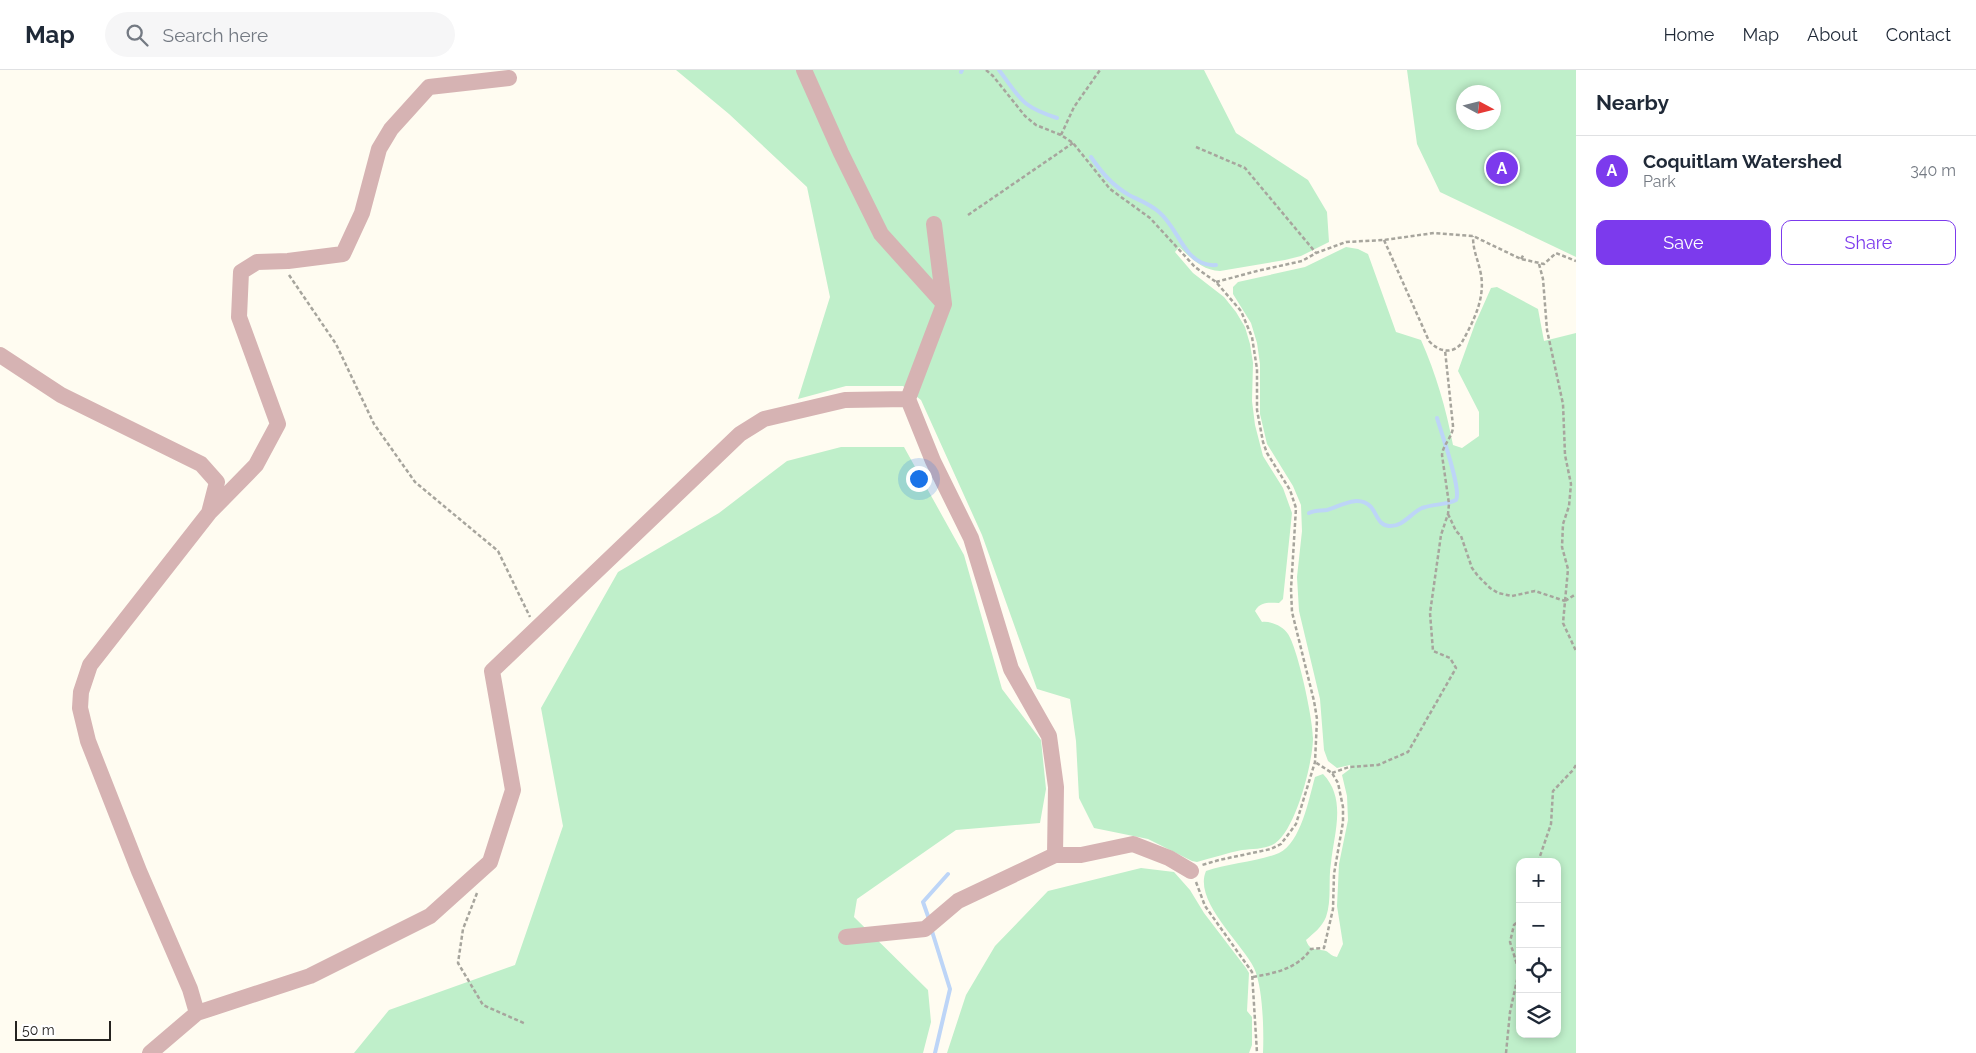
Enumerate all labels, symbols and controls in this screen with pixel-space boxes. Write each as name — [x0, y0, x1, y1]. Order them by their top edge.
search box — [105, 12, 455, 57]
text: Map — [25, 20, 75, 49]
icon: search — [123, 21, 151, 49]
text: Search here — [163, 24, 268, 46]
text: Home — [1663, 24, 1714, 45]
text: Map — [1742, 24, 1779, 45]
text: About — [1807, 24, 1858, 45]
text: Contact — [1886, 24, 1951, 45]
north arrow — [1456, 85, 1501, 130]
text: Nearby — [1596, 90, 1669, 115]
pin: A — [1486, 149, 1518, 187]
text: Coquitlam Watershed — [1643, 150, 1842, 172]
text: A — [1607, 161, 1617, 180]
text: 340 m — [1910, 161, 1956, 180]
text: Park — [1643, 172, 1676, 191]
button: Save — [1596, 220, 1771, 265]
button: Share — [1781, 220, 1956, 265]
your location — [906, 466, 932, 492]
map controls — [1516, 858, 1561, 1038]
button: + — [1516, 858, 1561, 903]
button: − — [1516, 903, 1561, 948]
button: locate — [1516, 948, 1561, 993]
button: layers — [1516, 993, 1561, 1038]
scale bar — [15, 1018, 111, 1041]
text: 50 m — [22, 1022, 55, 1038]

